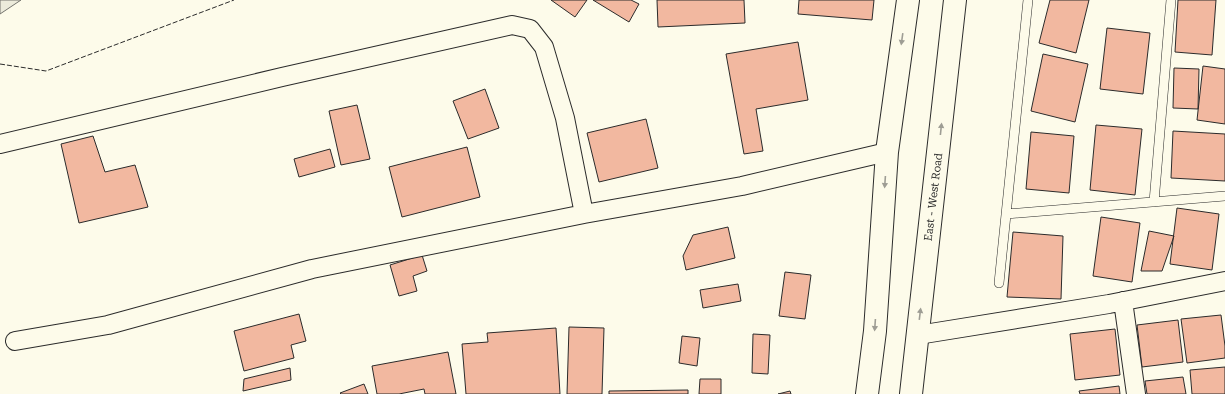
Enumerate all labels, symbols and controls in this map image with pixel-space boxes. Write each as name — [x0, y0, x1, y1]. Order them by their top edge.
one-way arrow — [899, 33, 905, 45]
one-way arrow — [938, 123, 944, 135]
street label: East - West Road — [922, 152, 945, 242]
one-way arrow — [882, 176, 889, 188]
one-way arrow — [917, 307, 923, 320]
one-way arrow — [872, 319, 878, 331]

